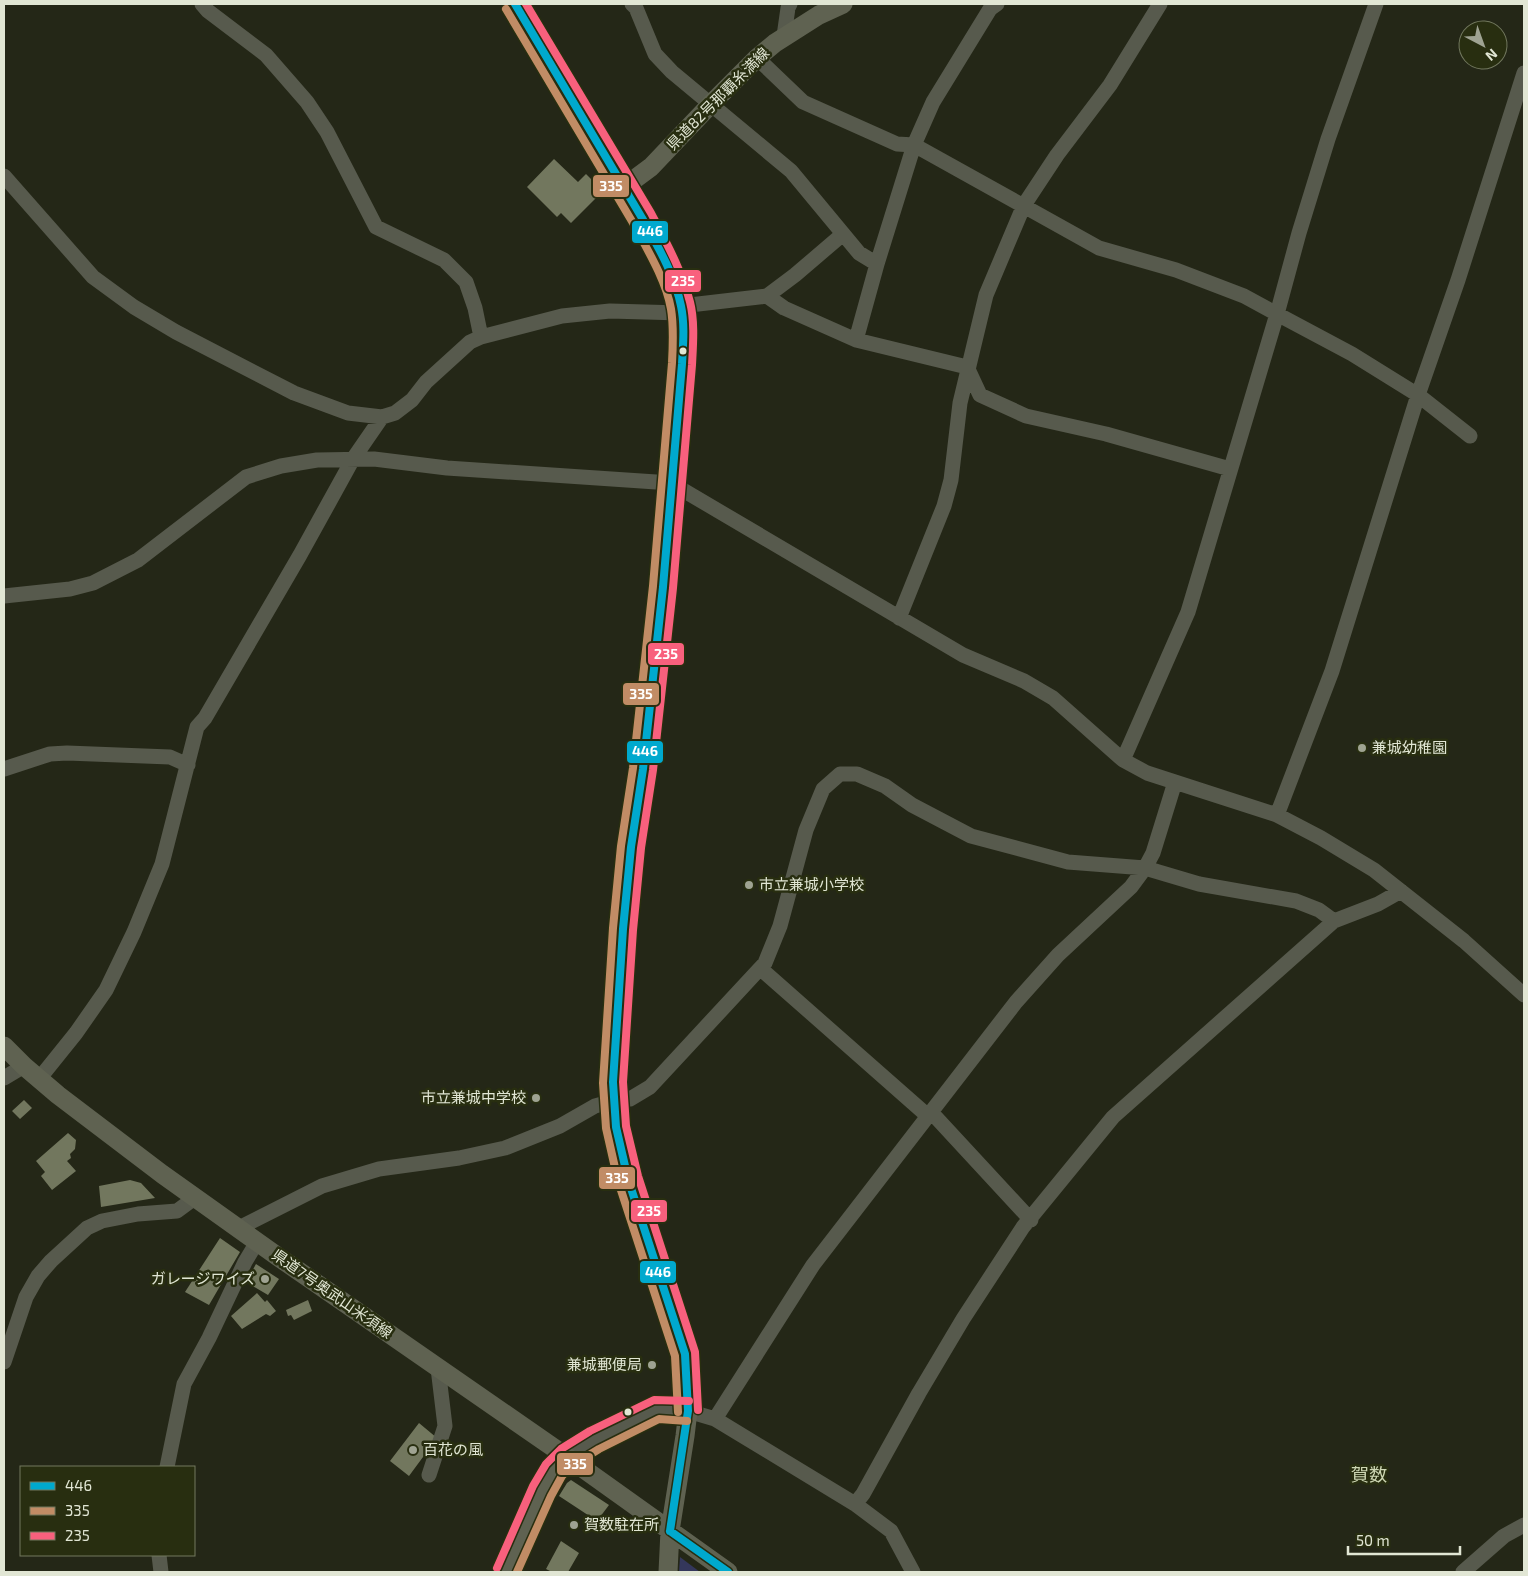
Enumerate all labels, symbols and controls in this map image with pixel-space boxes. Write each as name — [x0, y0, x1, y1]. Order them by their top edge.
north arrow — [1458, 20, 1508, 70]
street label: 県道82号那覇糸満線 — [662, 43, 772, 153]
text: N — [1482, 45, 1501, 65]
line badge: 335 — [592, 174, 630, 198]
text: 335 — [599, 177, 623, 194]
line badge: 446 — [631, 220, 669, 244]
text: 446 — [637, 222, 663, 239]
line badge: 235 — [664, 269, 702, 293]
text: 235 — [671, 272, 695, 289]
unlabelled marker — [678, 346, 688, 356]
line badge: 235 — [647, 642, 685, 666]
text: 235 — [654, 645, 678, 662]
line badge: 335 — [622, 682, 660, 706]
text: 335 — [629, 685, 653, 702]
place label: 兼城幼稚園 — [1372, 738, 1447, 756]
line badge: 446 — [626, 740, 664, 764]
text: 446 — [632, 742, 658, 759]
marker: 兼城幼稚園 — [1356, 742, 1368, 754]
place label: 市立兼城小学校 — [759, 875, 864, 893]
marker: 市立兼城小学校 — [743, 879, 755, 891]
place label: 市立兼城中学校 — [421, 1088, 526, 1106]
marker: 市立兼城中学校 — [530, 1092, 542, 1104]
line badge: 335 — [598, 1166, 636, 1190]
text: 335 — [605, 1169, 629, 1186]
line badge: 235 — [630, 1199, 668, 1223]
text: 235 — [637, 1202, 661, 1219]
street label: 県道7号奥武山米須線 — [269, 1245, 396, 1341]
line badge: 446 — [639, 1260, 677, 1284]
text: 446 — [645, 1263, 671, 1280]
place label: ガレージワイズ — [151, 1269, 255, 1287]
marker: ガレージワイズ — [259, 1273, 271, 1285]
place label: 兼城郵便局 — [567, 1355, 642, 1373]
marker: 兼城郵便局 — [646, 1359, 658, 1371]
unlabelled marker — [623, 1407, 633, 1417]
place label: 百花の風 — [423, 1440, 483, 1458]
marker: 百花の風 — [407, 1444, 419, 1456]
line badge: 335 — [556, 1452, 594, 1476]
text: 335 — [563, 1455, 587, 1472]
district label: 賀数 — [1351, 1463, 1387, 1485]
legend — [20, 1466, 195, 1556]
text: 446 — [65, 1476, 92, 1494]
text: 335 — [65, 1501, 90, 1519]
place label: 賀数駐在所 — [584, 1515, 659, 1533]
marker: 賀数駐在所 — [568, 1519, 580, 1531]
scale bar — [1348, 1524, 1460, 1556]
text: 235 — [65, 1526, 90, 1544]
text: 50 m — [1356, 1531, 1390, 1549]

